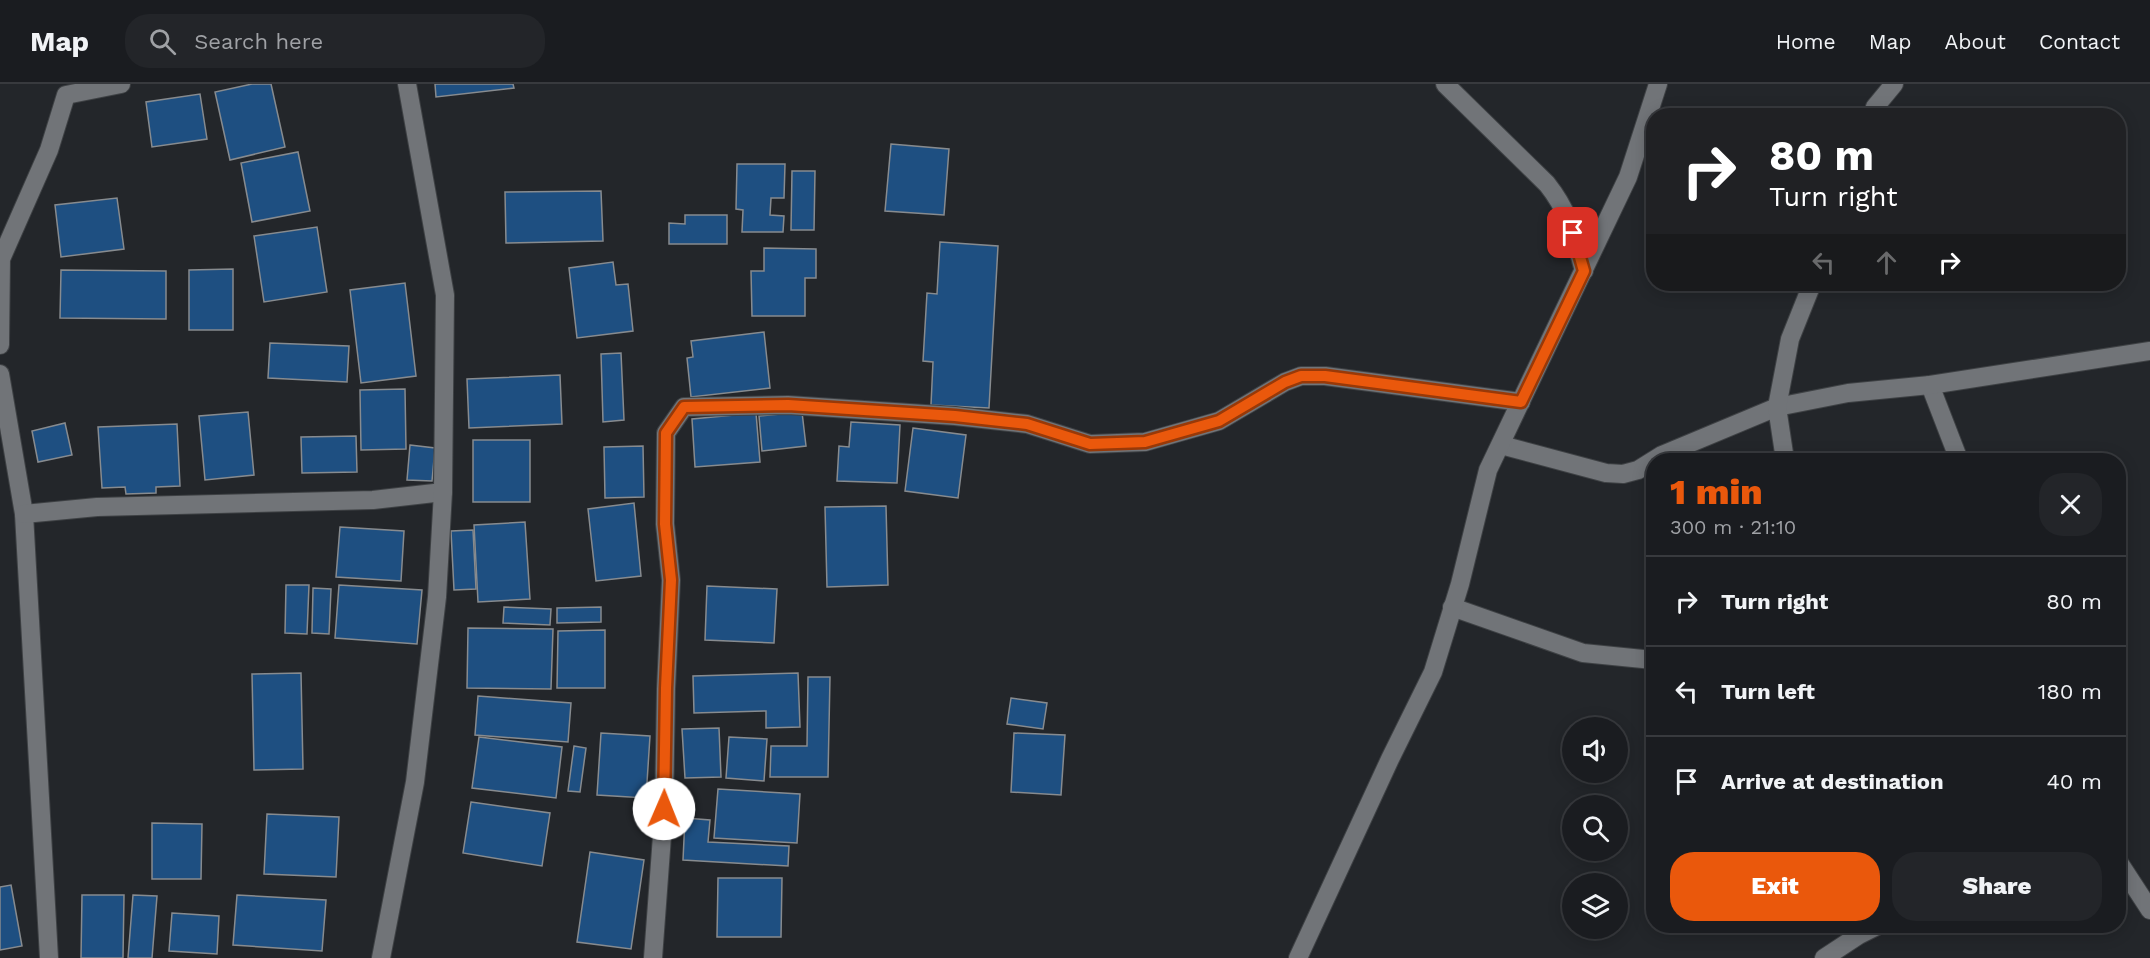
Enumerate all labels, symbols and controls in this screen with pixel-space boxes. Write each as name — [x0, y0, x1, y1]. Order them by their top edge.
search box — [125, 14, 545, 68]
text: Map — [30, 25, 89, 58]
icon: search — [146, 25, 179, 58]
text: Search here — [194, 29, 323, 54]
text: Home — [1776, 29, 1836, 54]
text: Map — [1869, 29, 1912, 54]
text: About — [1945, 29, 2006, 54]
text: Contact — [2039, 29, 2120, 54]
text: 80 m — [1769, 131, 1874, 180]
icon: right — [1670, 132, 1748, 210]
text: Turn right — [1769, 181, 1898, 213]
pin — [1547, 207, 1598, 258]
icon: arrive — [1556, 216, 1589, 249]
icon: left — [1807, 246, 1840, 279]
icon: ahead — [1870, 246, 1903, 279]
icon: right — [1933, 246, 1966, 279]
text: 1 min — [1670, 471, 1763, 513]
button: close — [2039, 473, 2102, 536]
text: 300 m · 21:10 — [1670, 515, 1796, 539]
icon: right — [1670, 585, 1703, 618]
text: Turn right — [1721, 589, 1828, 614]
text: 80 m — [2046, 589, 2102, 614]
icon: left — [1670, 675, 1703, 708]
text: Turn left — [1721, 679, 1815, 704]
text: 180 m — [2038, 679, 2102, 704]
map controls — [1562, 717, 1628, 939]
button: sound — [1562, 717, 1628, 783]
icon: arrive — [1670, 765, 1703, 798]
text: Arrive at destination — [1721, 769, 1944, 794]
text: 40 m — [2046, 769, 2102, 794]
position arrow — [632, 777, 696, 841]
button: search — [1562, 795, 1628, 861]
button: Exit — [1670, 852, 1880, 921]
button: Share — [1892, 852, 2102, 921]
button: layers — [1562, 873, 1628, 939]

